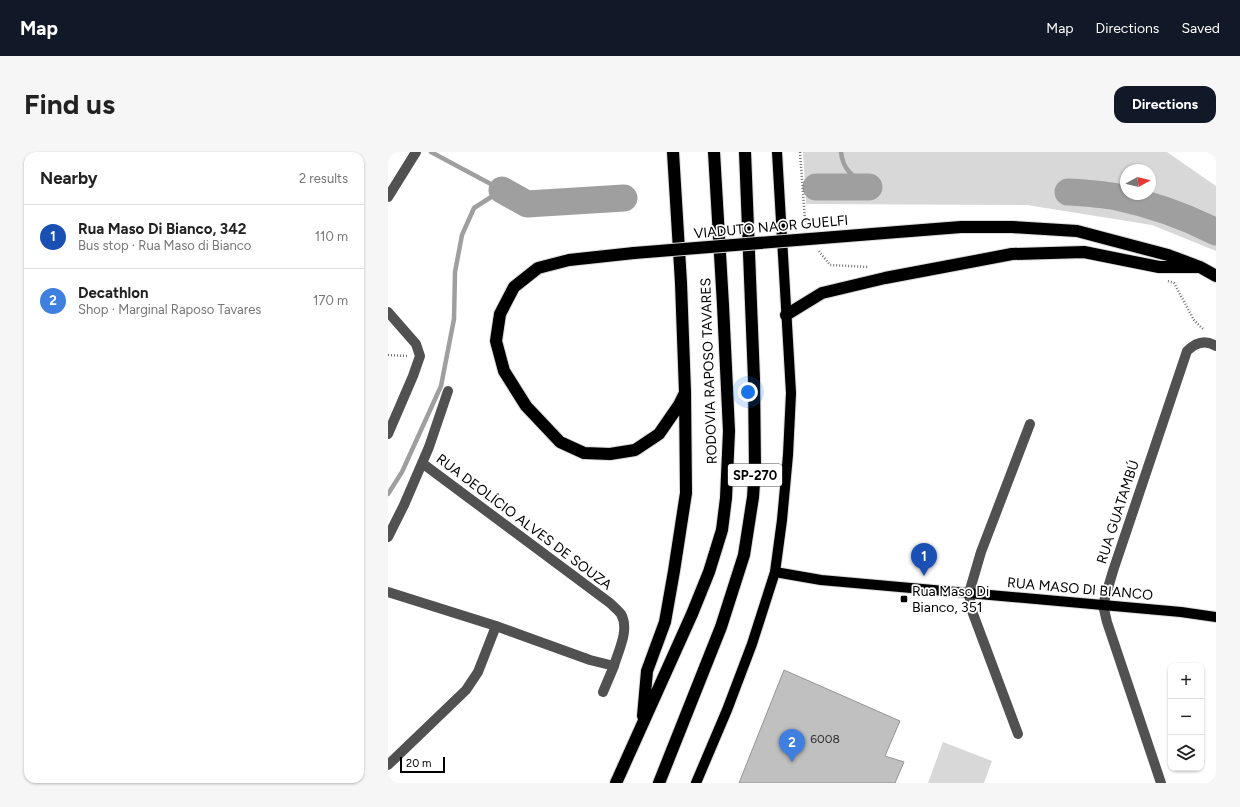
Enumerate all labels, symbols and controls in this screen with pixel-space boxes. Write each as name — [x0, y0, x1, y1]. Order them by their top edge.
text: Map — [20, 17, 58, 40]
text: Map — [1046, 20, 1074, 37]
text: Directions — [1096, 20, 1159, 37]
text: Saved — [1181, 20, 1220, 37]
button: Directions — [1114, 86, 1216, 123]
text: Find us — [24, 87, 115, 121]
north arrow — [1120, 164, 1156, 200]
text: Nearby — [40, 168, 98, 188]
text: 2 results — [299, 171, 348, 186]
street label: VIADUTO NAOR GUELFI — [693, 212, 849, 242]
text: Rua Maso Di Bianco, 342 — [78, 220, 246, 238]
text: 1 — [50, 229, 56, 244]
text: 110 m — [315, 229, 348, 244]
text: Bus stop · Rua Maso di Bianco — [78, 238, 251, 253]
street label: RODOVIA RAPOSO TAVARES — [697, 278, 721, 464]
text: Decathlon — [78, 284, 149, 302]
text: 2 — [49, 293, 57, 308]
text: 170 m — [313, 293, 348, 308]
text: Shop · Marginal Raposo Tavares — [78, 302, 261, 317]
your location — [738, 382, 758, 402]
street label: RUA DEOLÍCIO ALVES DE SOUZA — [433, 450, 616, 594]
street label: RUA GUATAMBÚ — [1093, 458, 1143, 566]
road number: SP-270 — [728, 464, 782, 486]
pin: 1 — [911, 543, 937, 576]
street label: RUA MASO DI BIANCO — [1006, 574, 1154, 604]
place label: Rua Maso Di Bianco, 351 — [912, 583, 989, 616]
marker: Rua Maso Di Bianco, 351 — [899, 594, 909, 604]
map controls — [1168, 663, 1204, 771]
button: + — [1168, 663, 1204, 699]
button: − — [1168, 699, 1204, 735]
pin: 2 — [779, 729, 805, 762]
house number: 6008 — [810, 732, 840, 746]
button: layers — [1168, 735, 1204, 771]
scale bar — [400, 755, 445, 774]
text: 20 m — [406, 757, 431, 770]

